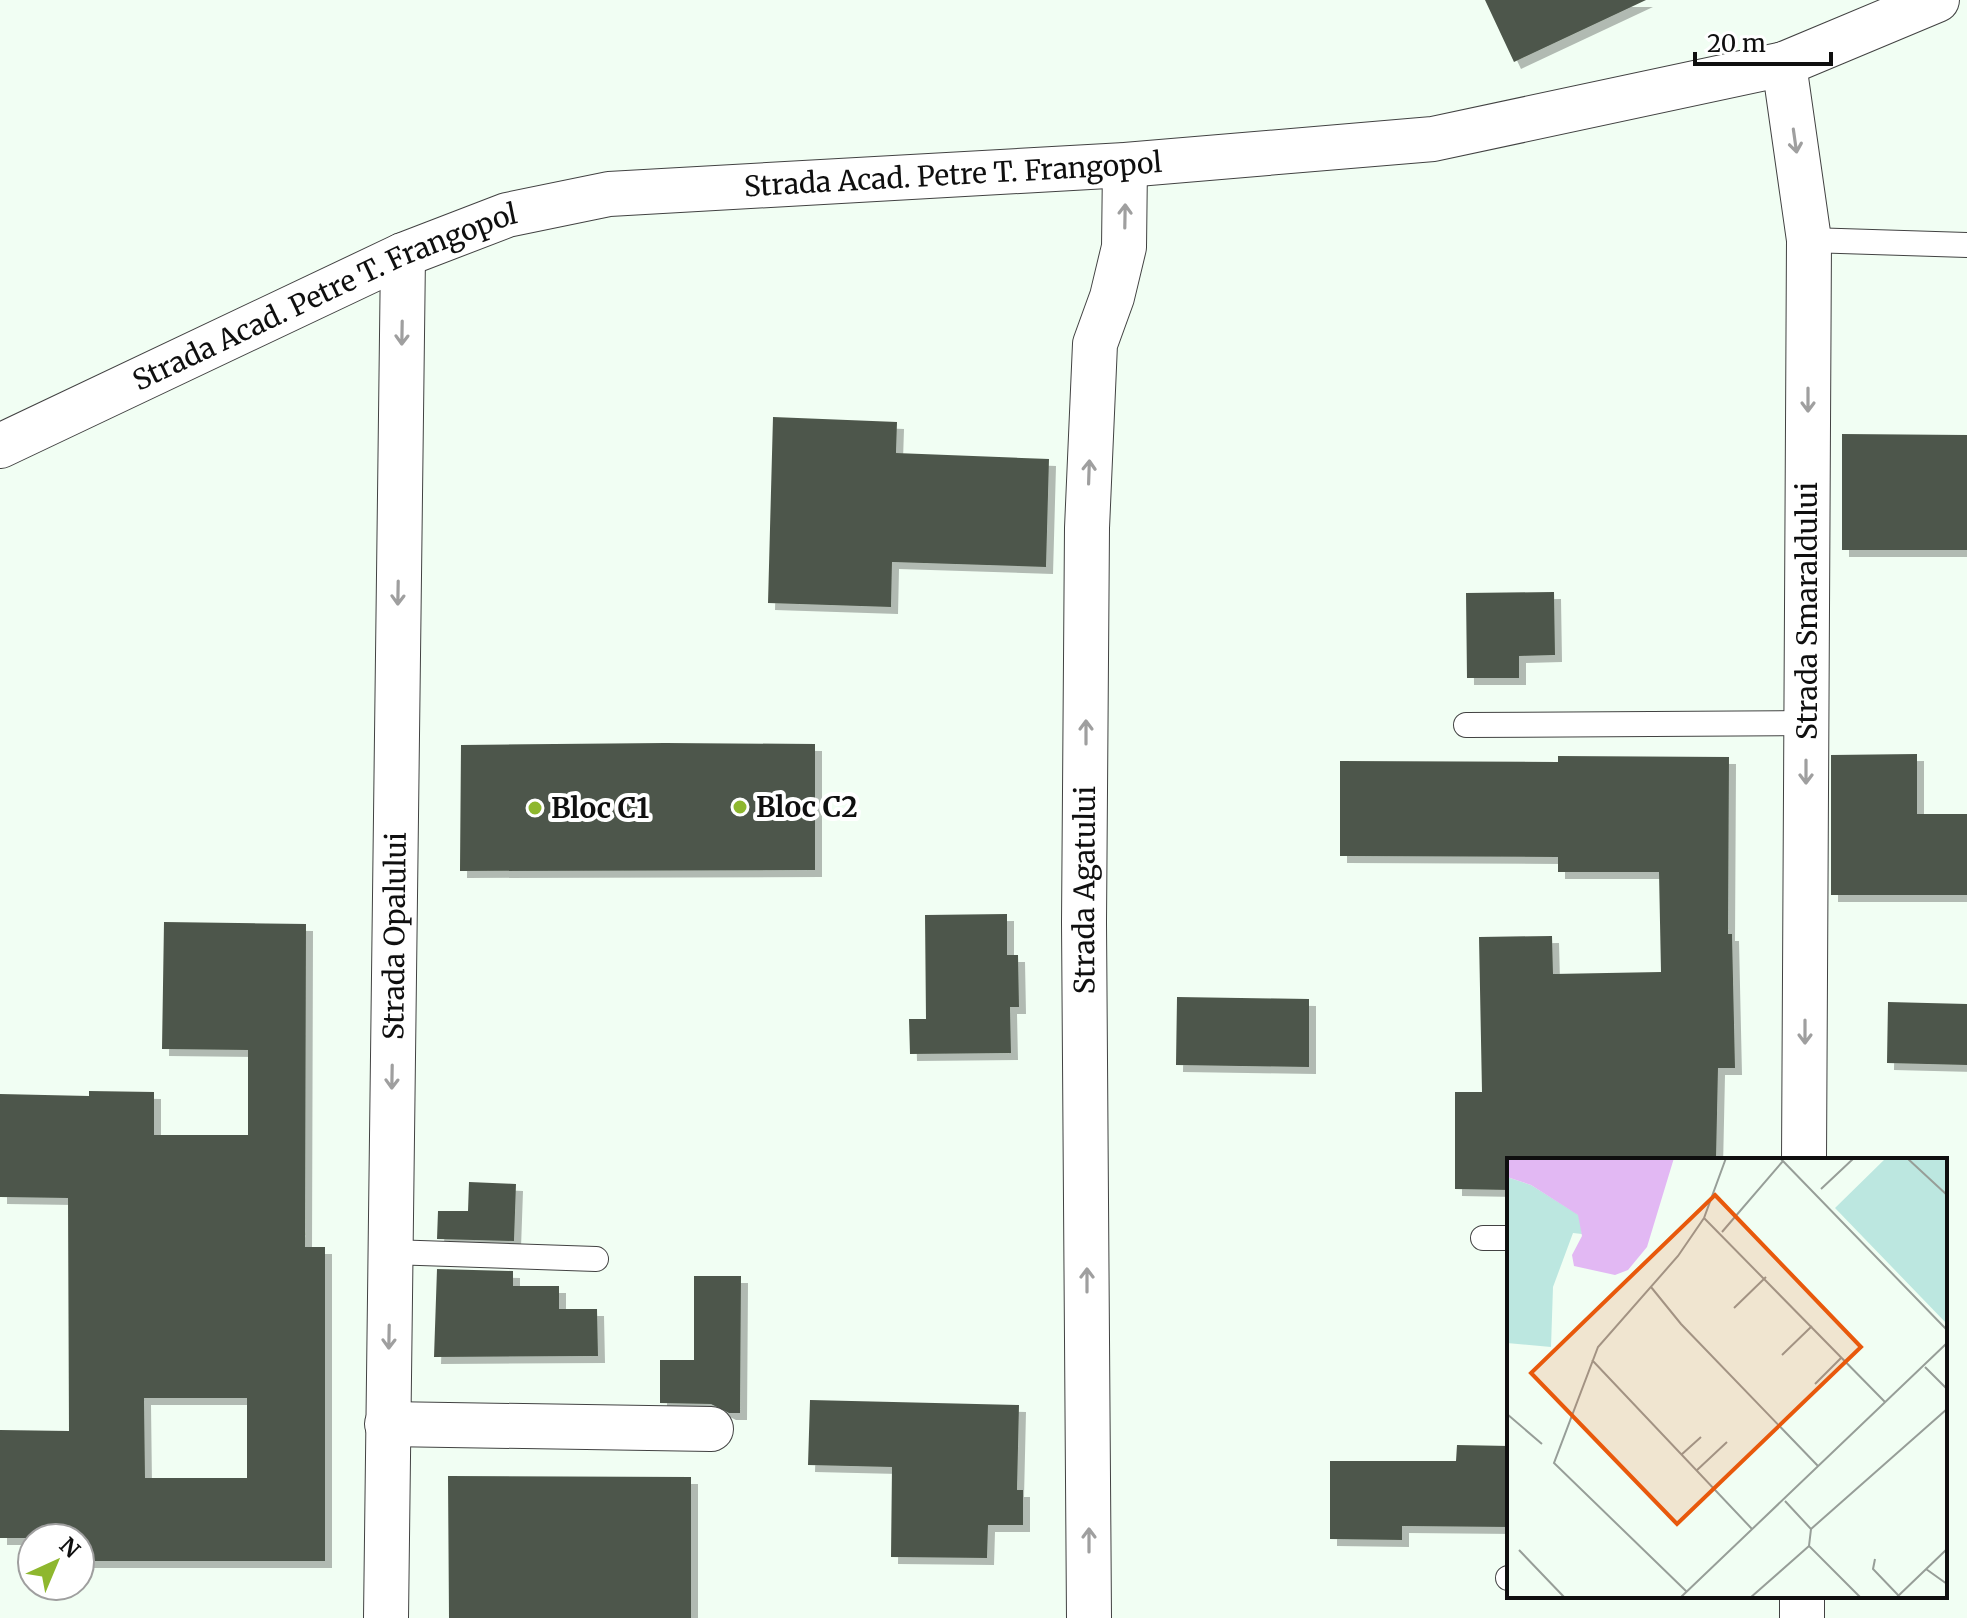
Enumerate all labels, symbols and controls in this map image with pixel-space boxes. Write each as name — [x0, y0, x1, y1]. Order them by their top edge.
scale bar — [1695, 16, 1831, 66]
text: 20 m — [1707, 28, 1766, 59]
one-way arrow — [1788, 128, 1803, 153]
street label: Strada Acad. Petre T. Frangopol — [743, 144, 1164, 204]
street label: Strada Acad. Petre T. Frangopol — [127, 195, 521, 399]
one-way arrow — [1117, 203, 1132, 230]
one-way arrow — [394, 319, 409, 346]
one-way arrow — [1800, 386, 1816, 413]
one-way arrow — [1082, 459, 1097, 486]
street label: Strada Smaraldului — [1789, 482, 1825, 740]
one-way arrow — [390, 579, 406, 606]
one-way arrow — [1078, 719, 1094, 746]
one-way arrow — [1798, 758, 1814, 785]
street label: Strada Agatului — [1066, 786, 1103, 994]
place label: Bloc C2 — [756, 789, 858, 825]
place label: Bloc C1 — [551, 790, 649, 826]
marker: Bloc C2 — [731, 798, 749, 816]
marker: Bloc C1 — [526, 799, 544, 817]
street label: Strada Opalului — [375, 832, 414, 1040]
one-way arrow — [1797, 1018, 1813, 1045]
one-way arrow — [384, 1063, 400, 1090]
inset map — [1507, 1158, 1947, 1598]
one-way arrow — [1079, 1267, 1095, 1294]
one-way arrow — [381, 1323, 396, 1350]
north arrow — [16, 1522, 96, 1602]
one-way arrow — [1081, 1527, 1097, 1554]
text: N — [54, 1532, 86, 1564]

